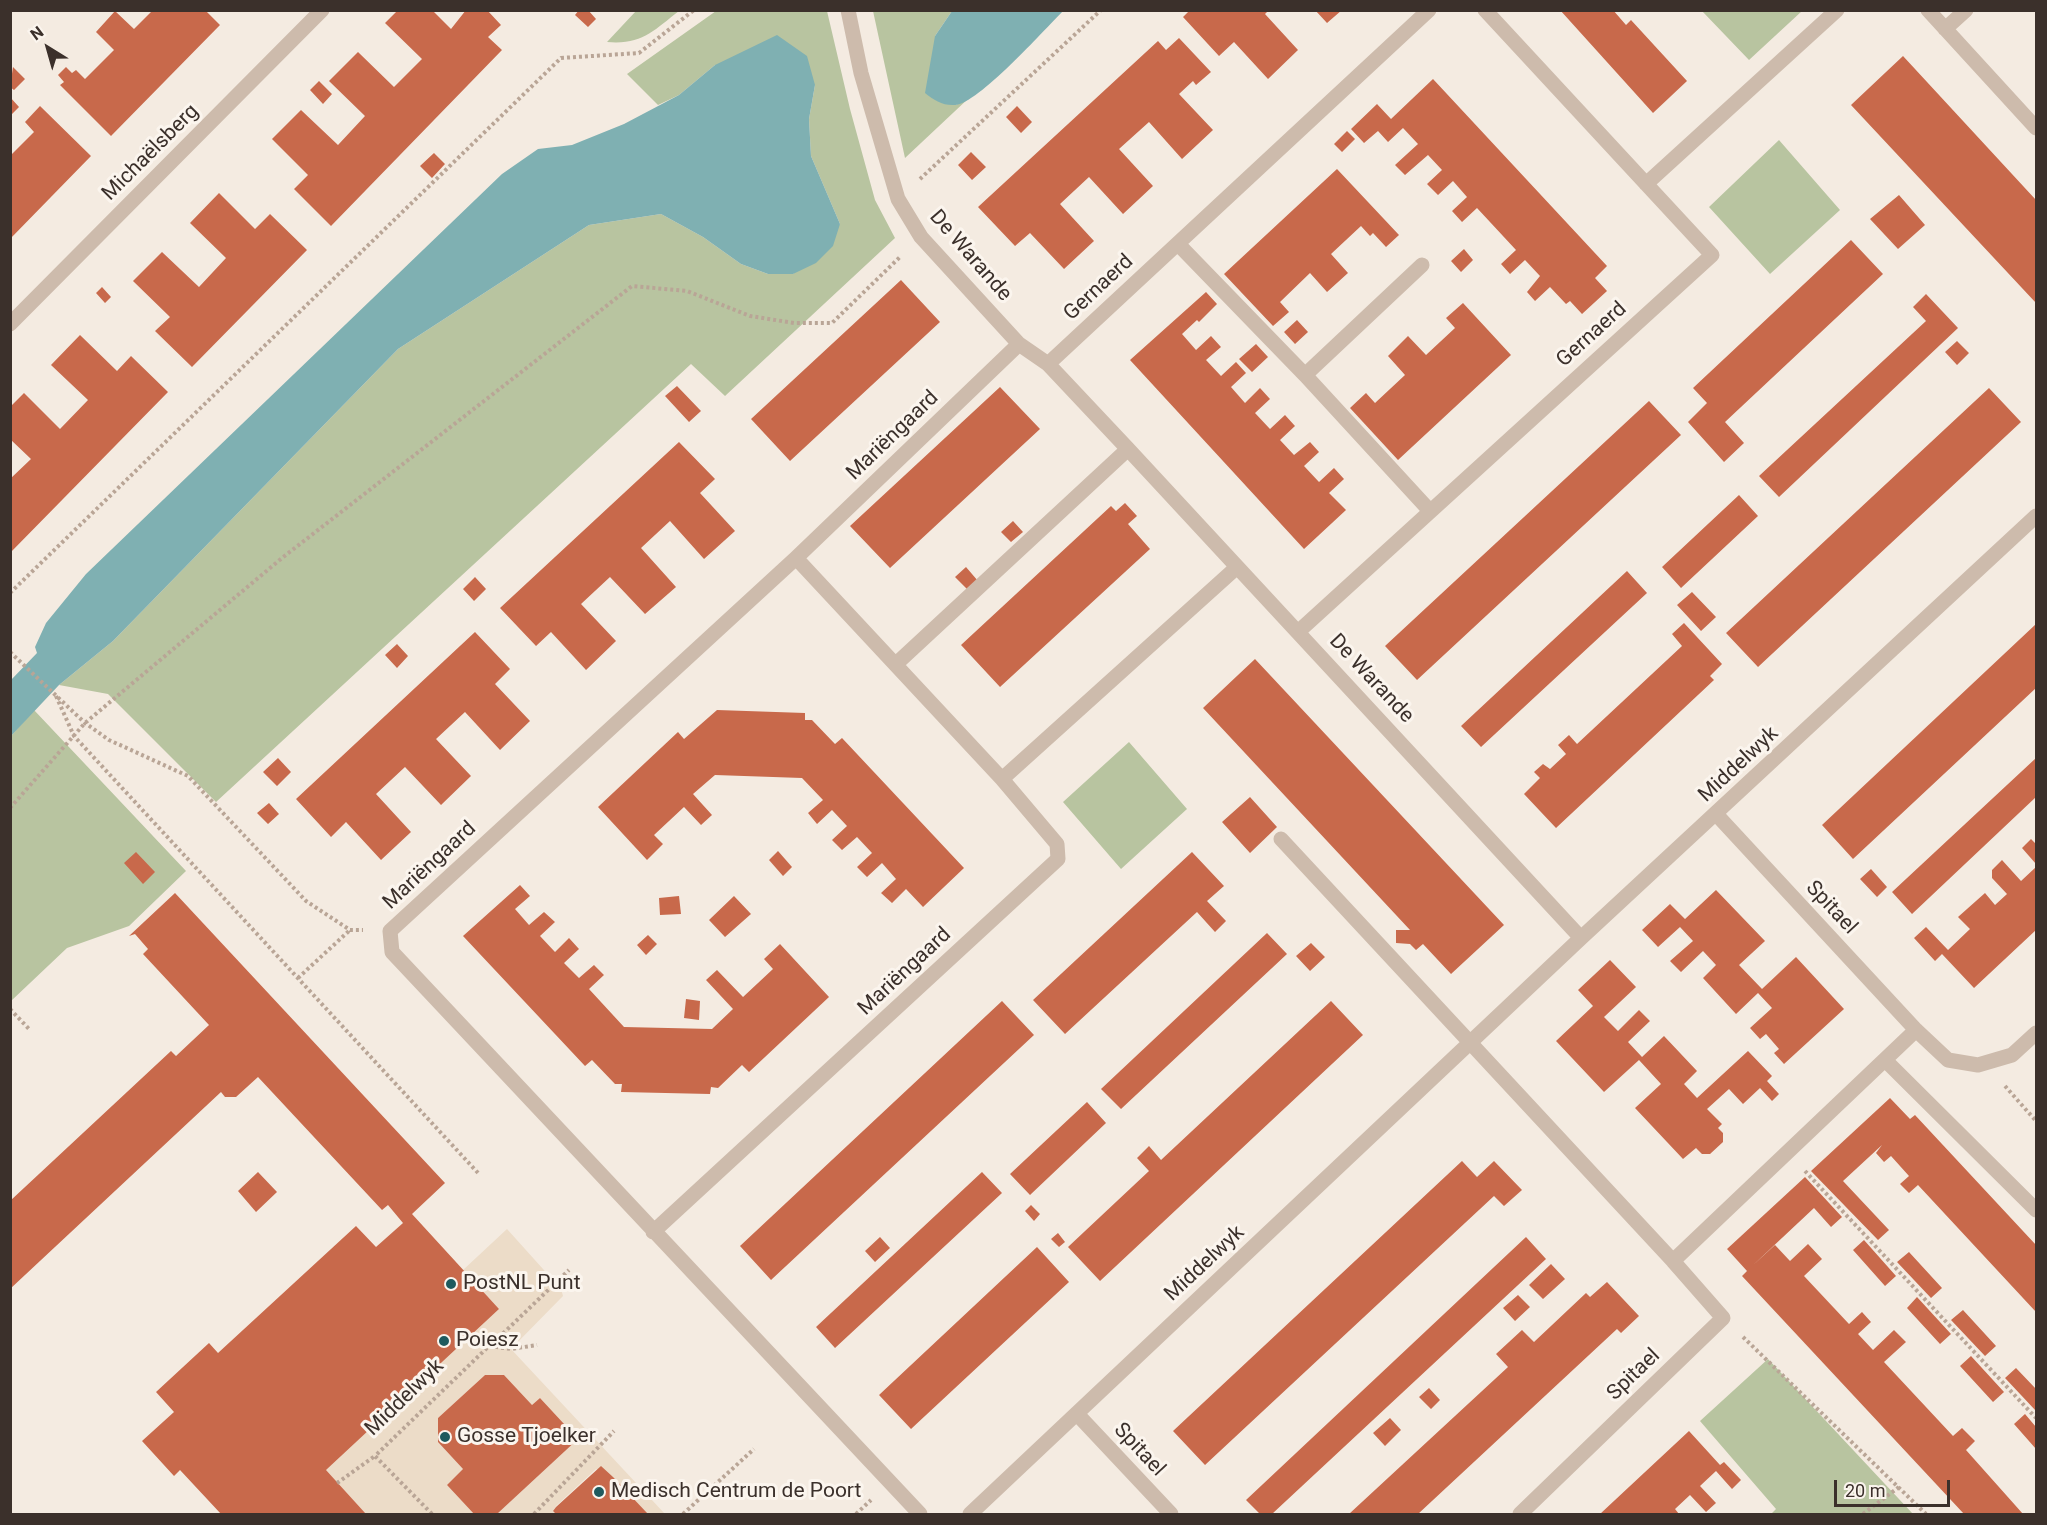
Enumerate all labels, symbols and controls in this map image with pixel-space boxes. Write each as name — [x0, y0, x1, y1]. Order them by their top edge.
north arrow — [18, 18, 78, 78]
text: N — [27, 22, 47, 44]
street label: Michaëlsberg — [97, 99, 205, 207]
street label: De Warande — [924, 205, 1016, 307]
street label: Gernaerd — [1059, 250, 1139, 326]
street label: Gernaerd — [1552, 297, 1632, 373]
street label: Mariëngaard — [842, 386, 944, 486]
street label: De Warande — [1323, 629, 1419, 729]
street label: Middelwyk — [1694, 722, 1784, 808]
street label: Mariëngaard — [378, 817, 482, 915]
street label: Spitael — [1800, 876, 1862, 940]
street label: Mariëngaard — [853, 923, 957, 1021]
street label: Middelwyk — [1160, 1221, 1250, 1307]
place label: PostNL Punt — [463, 1271, 581, 1297]
marker: PostNL Punt — [444, 1277, 458, 1291]
place label: Poiesz — [456, 1328, 519, 1354]
marker: Poiesz — [437, 1334, 451, 1348]
street label: Spitael — [1602, 1344, 1666, 1406]
street label: Middelwyk — [360, 1354, 450, 1442]
street label: Spitael — [1108, 1418, 1170, 1482]
place label: Gosse Tjoelker — [457, 1424, 596, 1450]
marker: Gosse Tjoelker — [438, 1430, 452, 1444]
scale bar — [1837, 1468, 1952, 1506]
place label: Medisch Centrum de Poort — [611, 1479, 861, 1505]
text: 20 m — [1845, 1480, 1885, 1501]
marker: Medisch Centrum de Poort — [592, 1485, 606, 1499]

